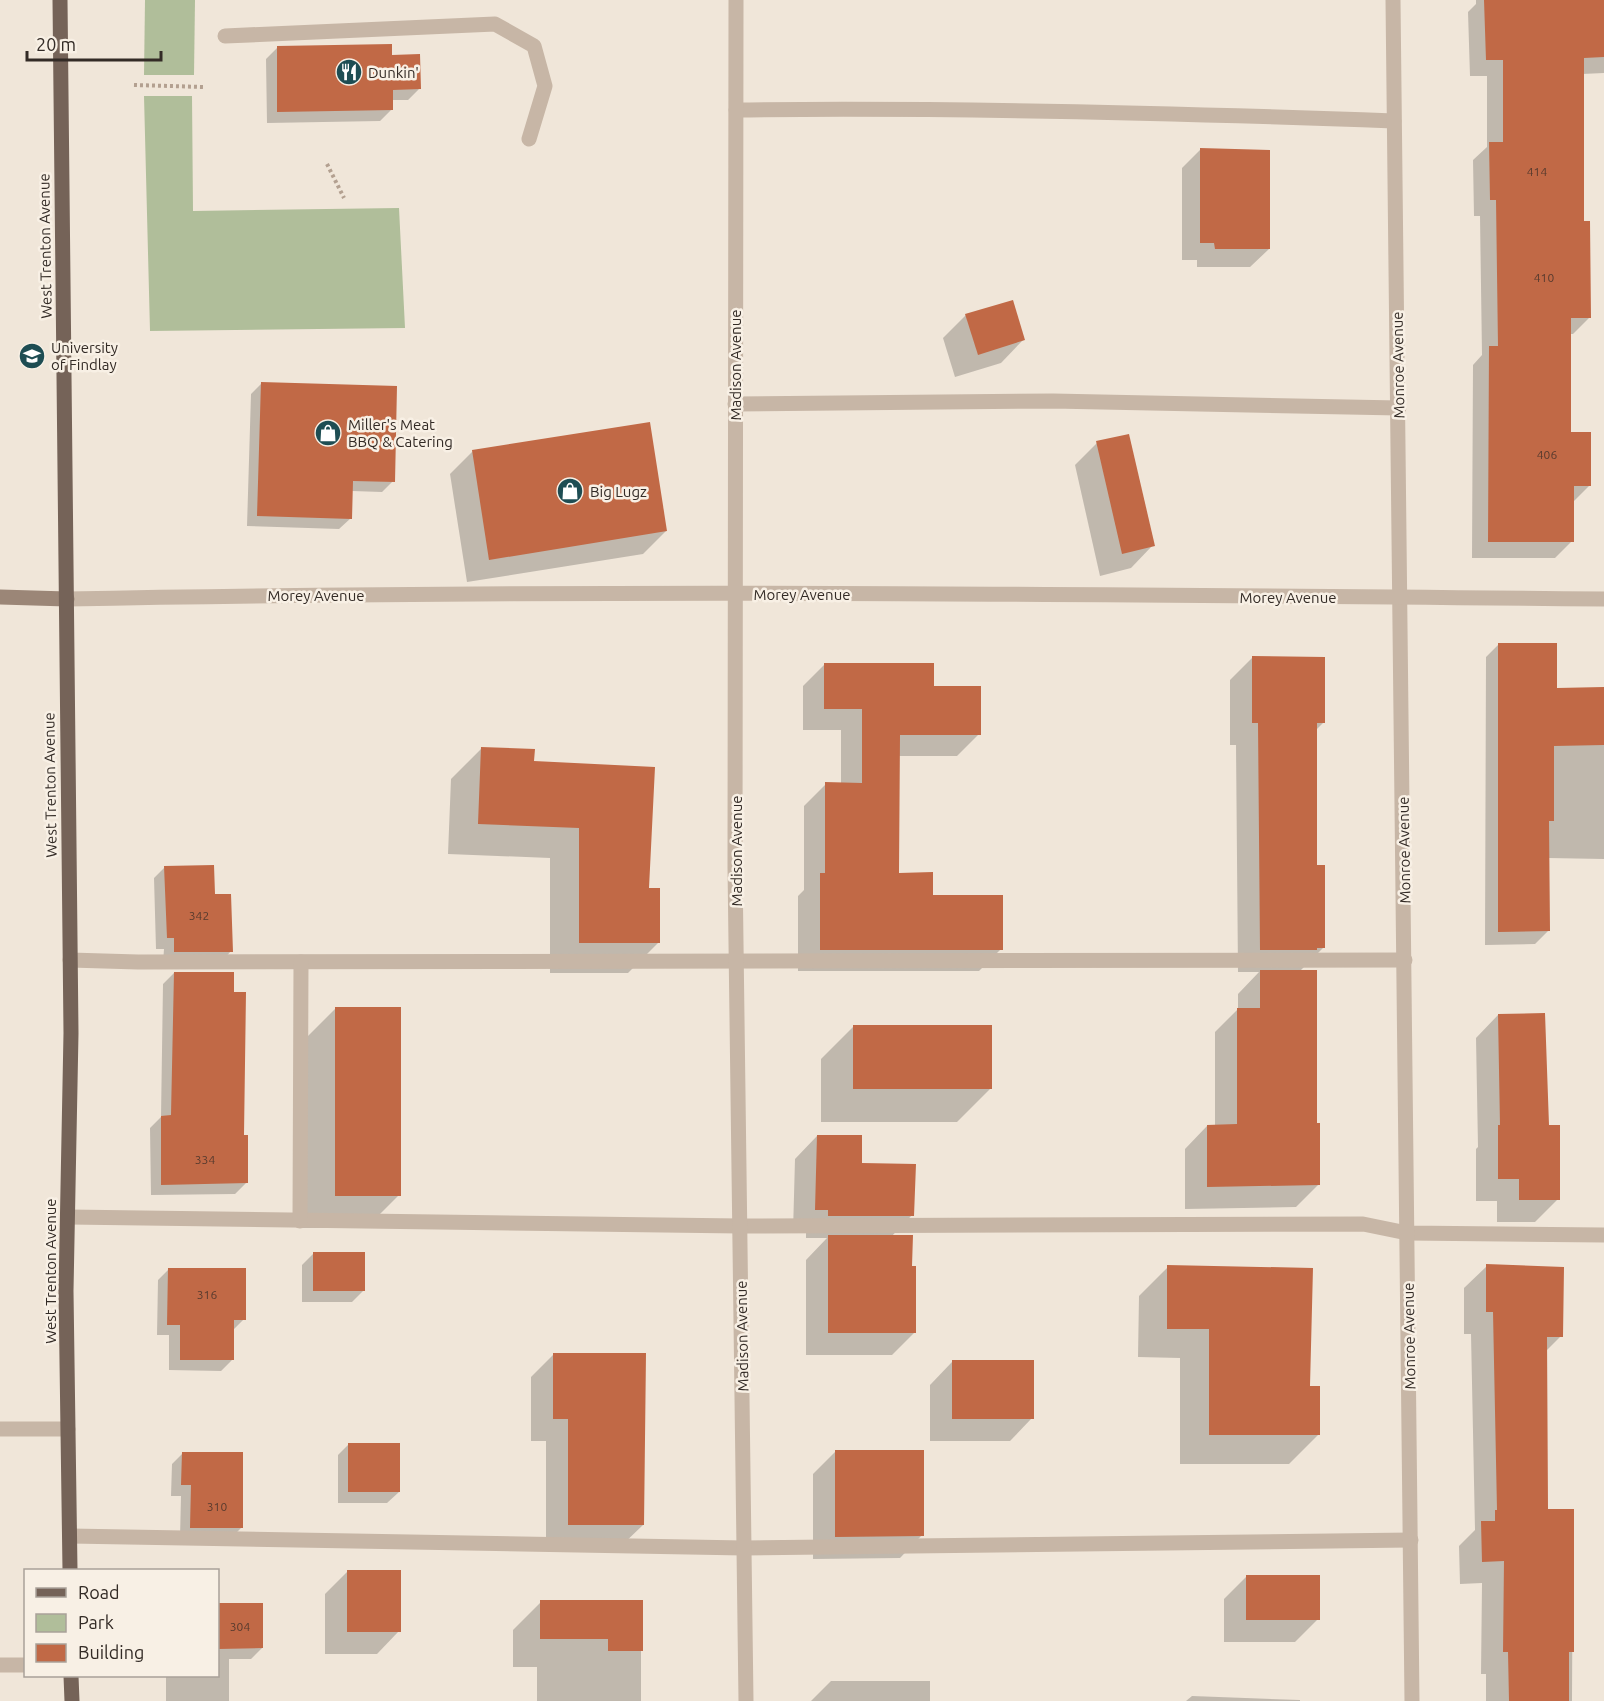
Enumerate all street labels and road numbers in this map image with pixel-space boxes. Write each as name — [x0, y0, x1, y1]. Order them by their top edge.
street label: West Trenton Avenue — [35, 173, 55, 319]
street label: Madison Avenue — [727, 310, 744, 421]
street label: Monroe Avenue — [1389, 311, 1407, 419]
street label: Morey Avenue — [754, 586, 850, 603]
street label: Morey Avenue — [268, 587, 364, 604]
street label: Morey Avenue — [1240, 589, 1336, 606]
street label: West Trenton Avenue — [40, 712, 60, 858]
street label: Madison Avenue — [728, 796, 745, 907]
street label: Monroe Avenue — [1395, 796, 1413, 904]
street label: West Trenton Avenue — [42, 1198, 59, 1344]
street label: Madison Avenue — [733, 1280, 751, 1392]
street label: Monroe Avenue — [1400, 1282, 1418, 1390]

